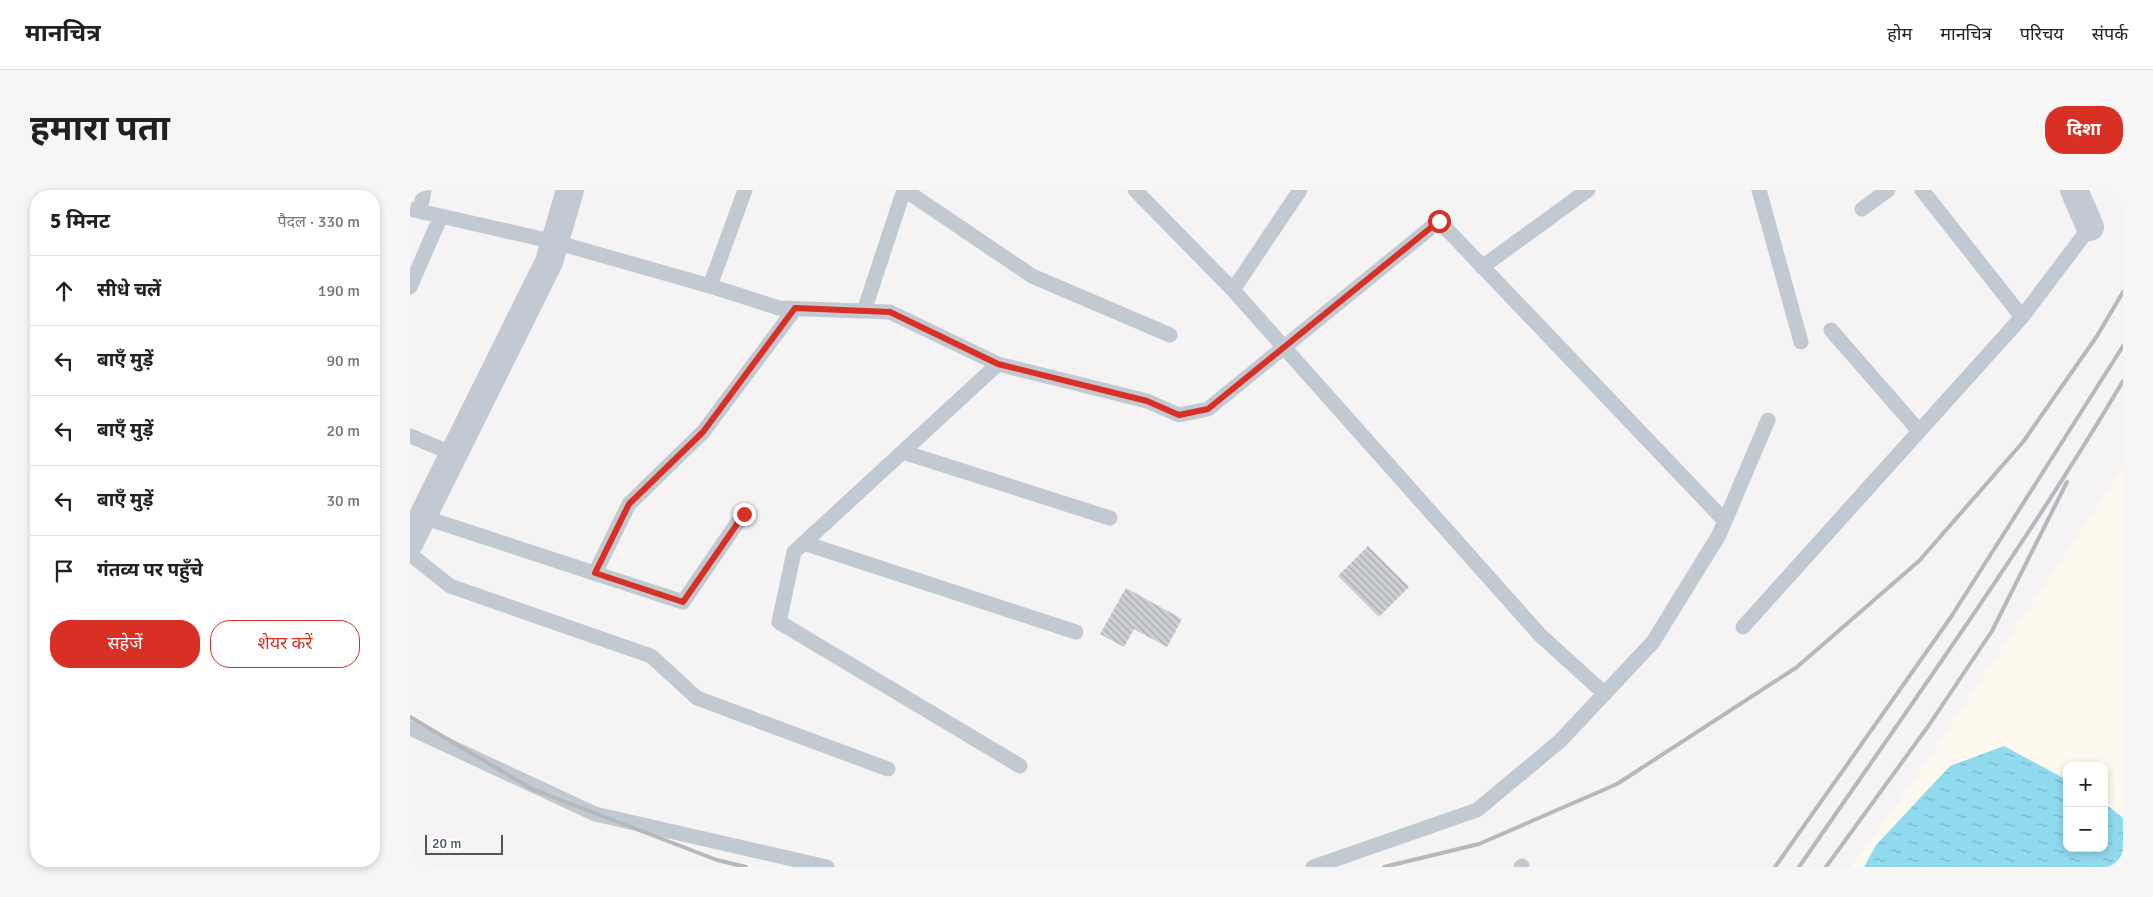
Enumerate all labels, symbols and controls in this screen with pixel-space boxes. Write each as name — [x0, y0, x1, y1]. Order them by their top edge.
text: मानचित्र — [25, 18, 101, 48]
text: होम — [1887, 23, 1912, 45]
text: मानचित्र — [1940, 23, 1992, 45]
text: परिचय — [2020, 23, 2064, 45]
text: संपर्क — [2092, 23, 2128, 45]
button: दिशा — [2045, 106, 2123, 154]
text: हमारा पता — [30, 107, 170, 150]
text: 5 मिनट — [50, 208, 110, 234]
route start — [1428, 210, 1451, 233]
text: पैदल · 330 m — [277, 212, 360, 232]
icon: ahead — [50, 277, 78, 305]
text: सीधे चलें — [97, 278, 161, 302]
text: 190 m — [318, 281, 360, 301]
icon: left — [50, 347, 78, 375]
text: बाएँ मुड़ें — [97, 348, 153, 372]
text: 90 m — [326, 351, 360, 371]
icon: left — [50, 417, 78, 445]
text: बाएँ मुड़ें — [97, 418, 153, 442]
text: 20 m — [326, 421, 360, 441]
icon: left — [50, 487, 78, 515]
text: बाएँ मुड़ें — [97, 488, 153, 512]
text: 30 m — [326, 491, 360, 511]
route end — [733, 503, 756, 526]
icon: arrive — [50, 557, 78, 585]
text: गंतव्य पर पहुँचे — [97, 558, 203, 582]
button: सहेजें — [50, 620, 200, 668]
button: शेयर करें — [210, 620, 360, 668]
map controls — [2063, 762, 2108, 852]
button: + — [2063, 762, 2108, 807]
button: − — [2063, 807, 2108, 852]
scale bar — [425, 832, 502, 855]
text: 20 m — [432, 835, 461, 852]

